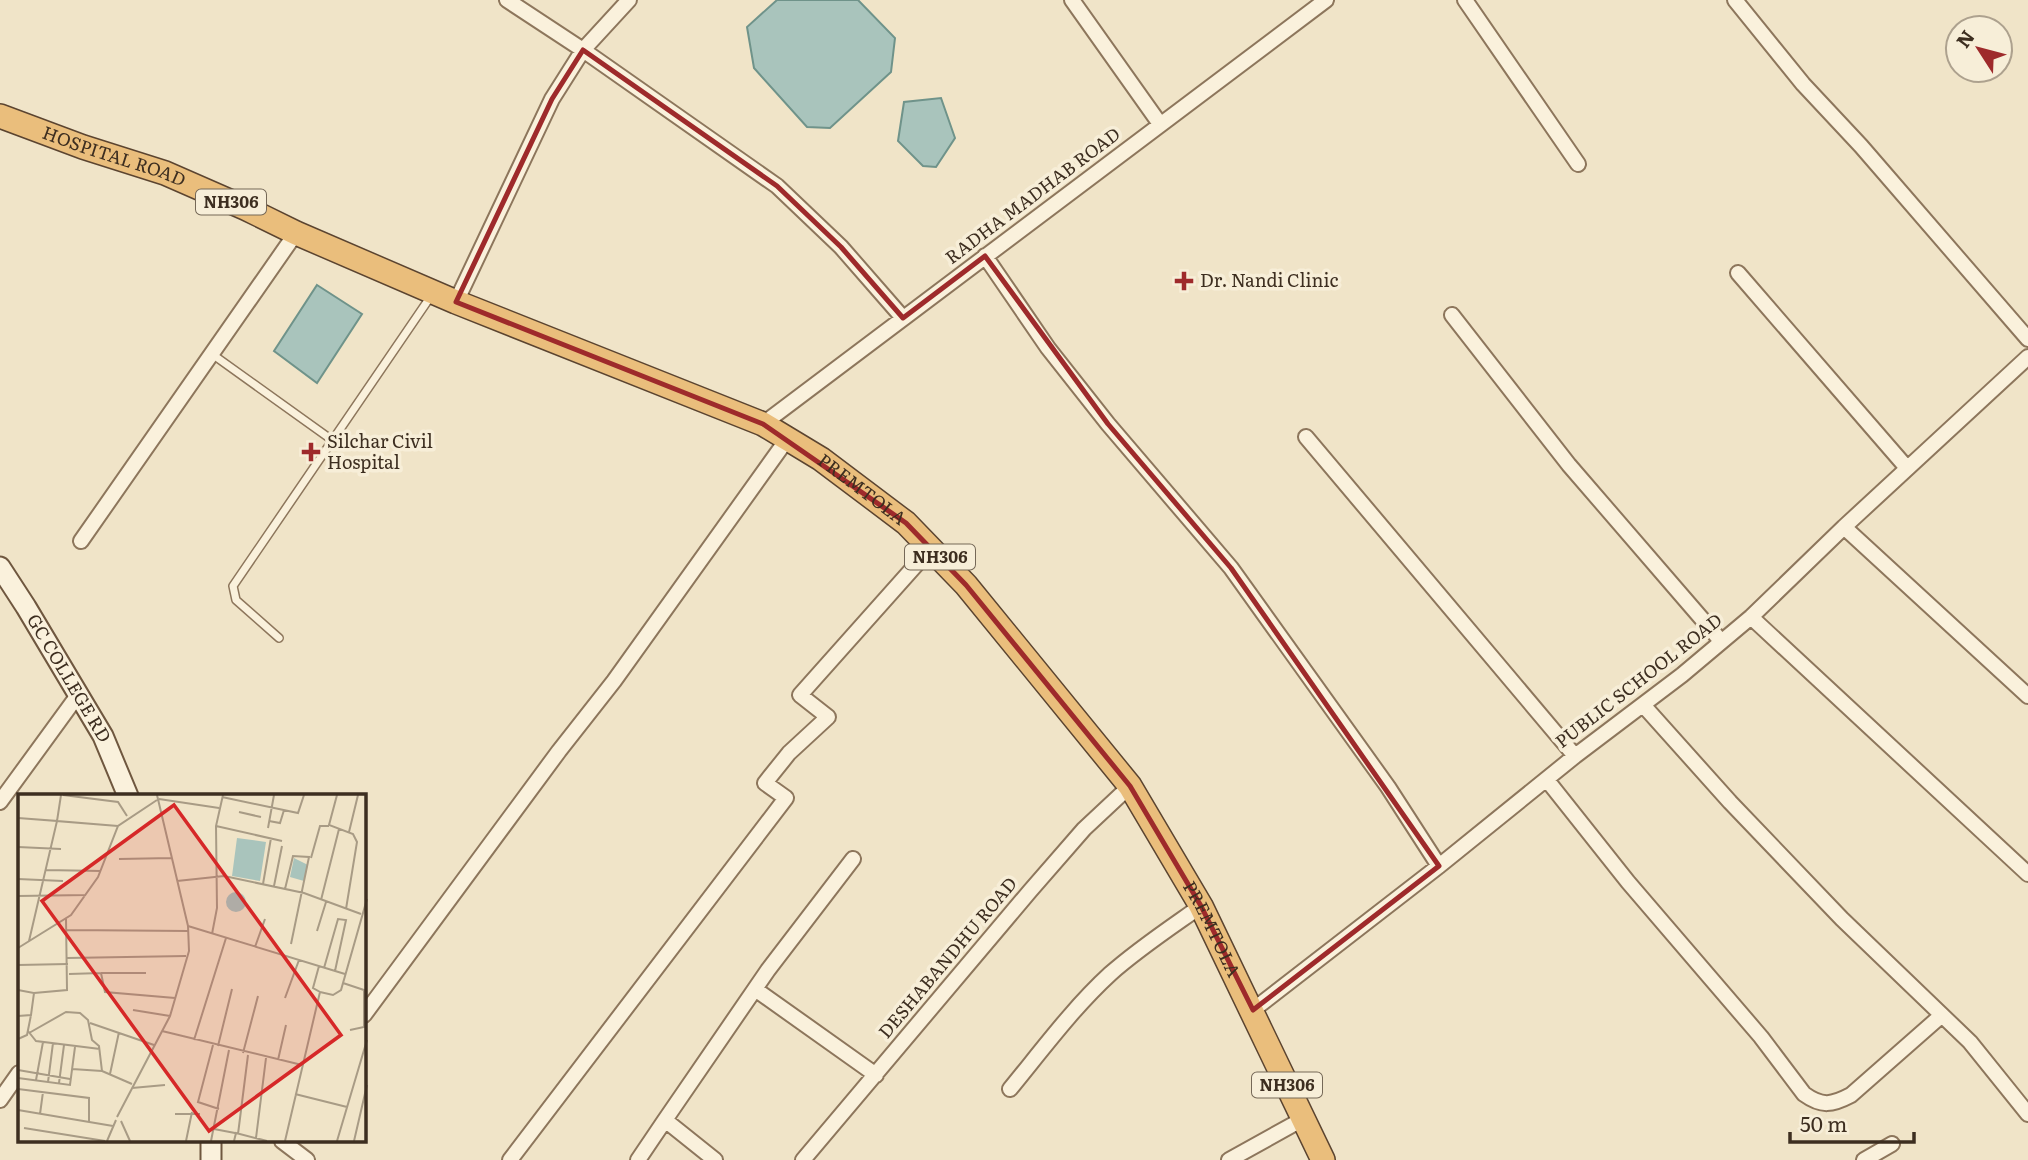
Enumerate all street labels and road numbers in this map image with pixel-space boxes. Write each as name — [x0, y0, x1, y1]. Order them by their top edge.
street label: HOSPITAL ROAD — [39, 118, 191, 193]
street label: RADHA MADHAB ROAD — [939, 120, 1125, 270]
road number: NH306 — [196, 190, 266, 214]
street label: PREMTOLA — [813, 446, 912, 531]
road number: NH306 — [905, 544, 975, 570]
street label: PUBLIC SCHOOL ROAD — [1549, 606, 1727, 754]
street label: GC COLLEGE RD — [21, 608, 119, 747]
street label: DESHABANDHU ROAD — [871, 870, 1023, 1044]
street label: PREMTOLA — [1177, 875, 1248, 981]
road number: NH306 — [1252, 1072, 1322, 1098]

